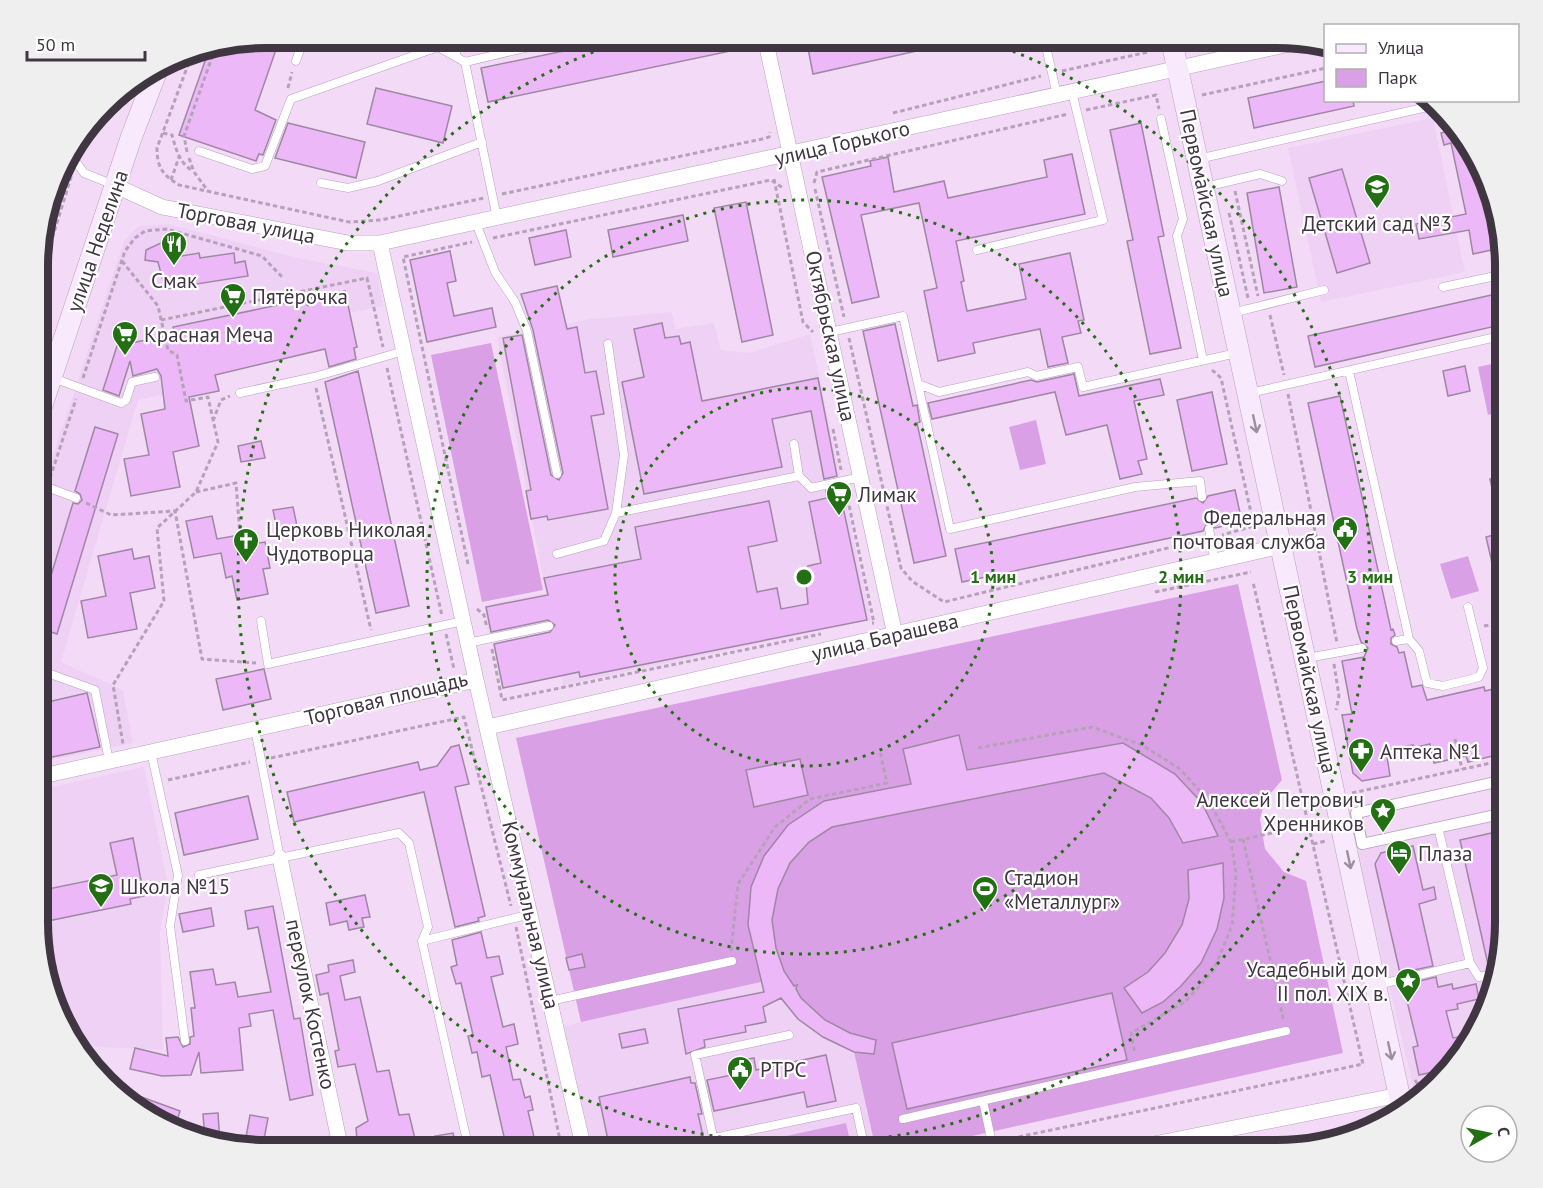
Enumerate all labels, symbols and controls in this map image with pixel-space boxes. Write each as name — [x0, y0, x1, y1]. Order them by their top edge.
scale bar — [27, 24, 146, 62]
legend — [1324, 24, 1519, 102]
text: 50 m — [36, 33, 75, 56]
text: Улица — [1378, 36, 1424, 59]
text: Парк — [1378, 66, 1418, 89]
street label: Первомайская улица — [1174, 106, 1240, 300]
street label: улица Горького — [772, 114, 912, 172]
street label: улица Неделина — [60, 166, 134, 316]
school or university icon: Детский сад №3 — [1362, 172, 1392, 210]
street label: Торговая улица — [175, 196, 317, 250]
place label: Детский сад №3 — [1302, 210, 1452, 237]
restaurant icon: Смак — [159, 229, 189, 267]
street label: Октябрьская улица — [800, 248, 862, 424]
place label: Смак — [151, 267, 197, 294]
supermarket icon: Пятёрочка — [218, 281, 248, 319]
place label: Пятёрочка — [252, 283, 348, 310]
supermarket icon: Красная Меча — [110, 319, 140, 357]
place label: Красная Меча — [144, 321, 273, 348]
one-way arrow — [1249, 414, 1261, 433]
supermarket icon: Лимак — [824, 479, 854, 517]
place label: Лимак — [857, 481, 917, 508]
place label: Федеральная почтовая служба — [1172, 504, 1326, 555]
public building icon: Федеральная почтовая служба — [1330, 514, 1360, 552]
place label: Церковь Николая Чудотворца — [266, 516, 426, 567]
church icon: Церковь Николая Чудотворца — [231, 526, 261, 564]
text: 1 мин — [970, 565, 1016, 588]
text: 2 мин — [1158, 565, 1204, 588]
text: 3 мин — [1347, 565, 1393, 588]
centre of rings — [794, 567, 814, 587]
street label: Первомайская улица — [1277, 582, 1343, 776]
street label: улица Барашева — [809, 607, 961, 667]
street label: Торговая площадь — [302, 665, 471, 731]
pharmacy icon: Аптека №1 — [1346, 736, 1376, 774]
place label: Аптека №1 — [1380, 738, 1481, 765]
place label: Алексей Петрович Хренников — [1196, 786, 1364, 837]
place icon: Алексей Петрович Хренников — [1368, 796, 1398, 834]
street label: Коммунальная улица — [496, 818, 566, 1012]
hotel icon: Плаза — [1384, 838, 1414, 876]
place label: Плаза — [1418, 840, 1473, 867]
one-way arrow — [1344, 850, 1355, 870]
place label: Стадион «Металлург» — [1004, 864, 1120, 915]
school or university icon: Школа №15 — [86, 871, 116, 909]
place label: Школа №15 — [120, 873, 230, 900]
sports icon: Стадион «Металлург» — [970, 874, 1000, 912]
street label: переулок Костенко — [280, 916, 342, 1092]
place label: Усадебный дом II пол. XIX в. — [1246, 956, 1388, 1007]
place icon: Усадебный дом II пол. XIX в. — [1393, 966, 1423, 1004]
one-way arrow — [1385, 1041, 1396, 1060]
public building icon: РТРС — [725, 1054, 755, 1092]
place label: РТРС — [760, 1056, 806, 1083]
north arrow — [1459, 1104, 1519, 1164]
text: С — [1493, 1126, 1514, 1138]

